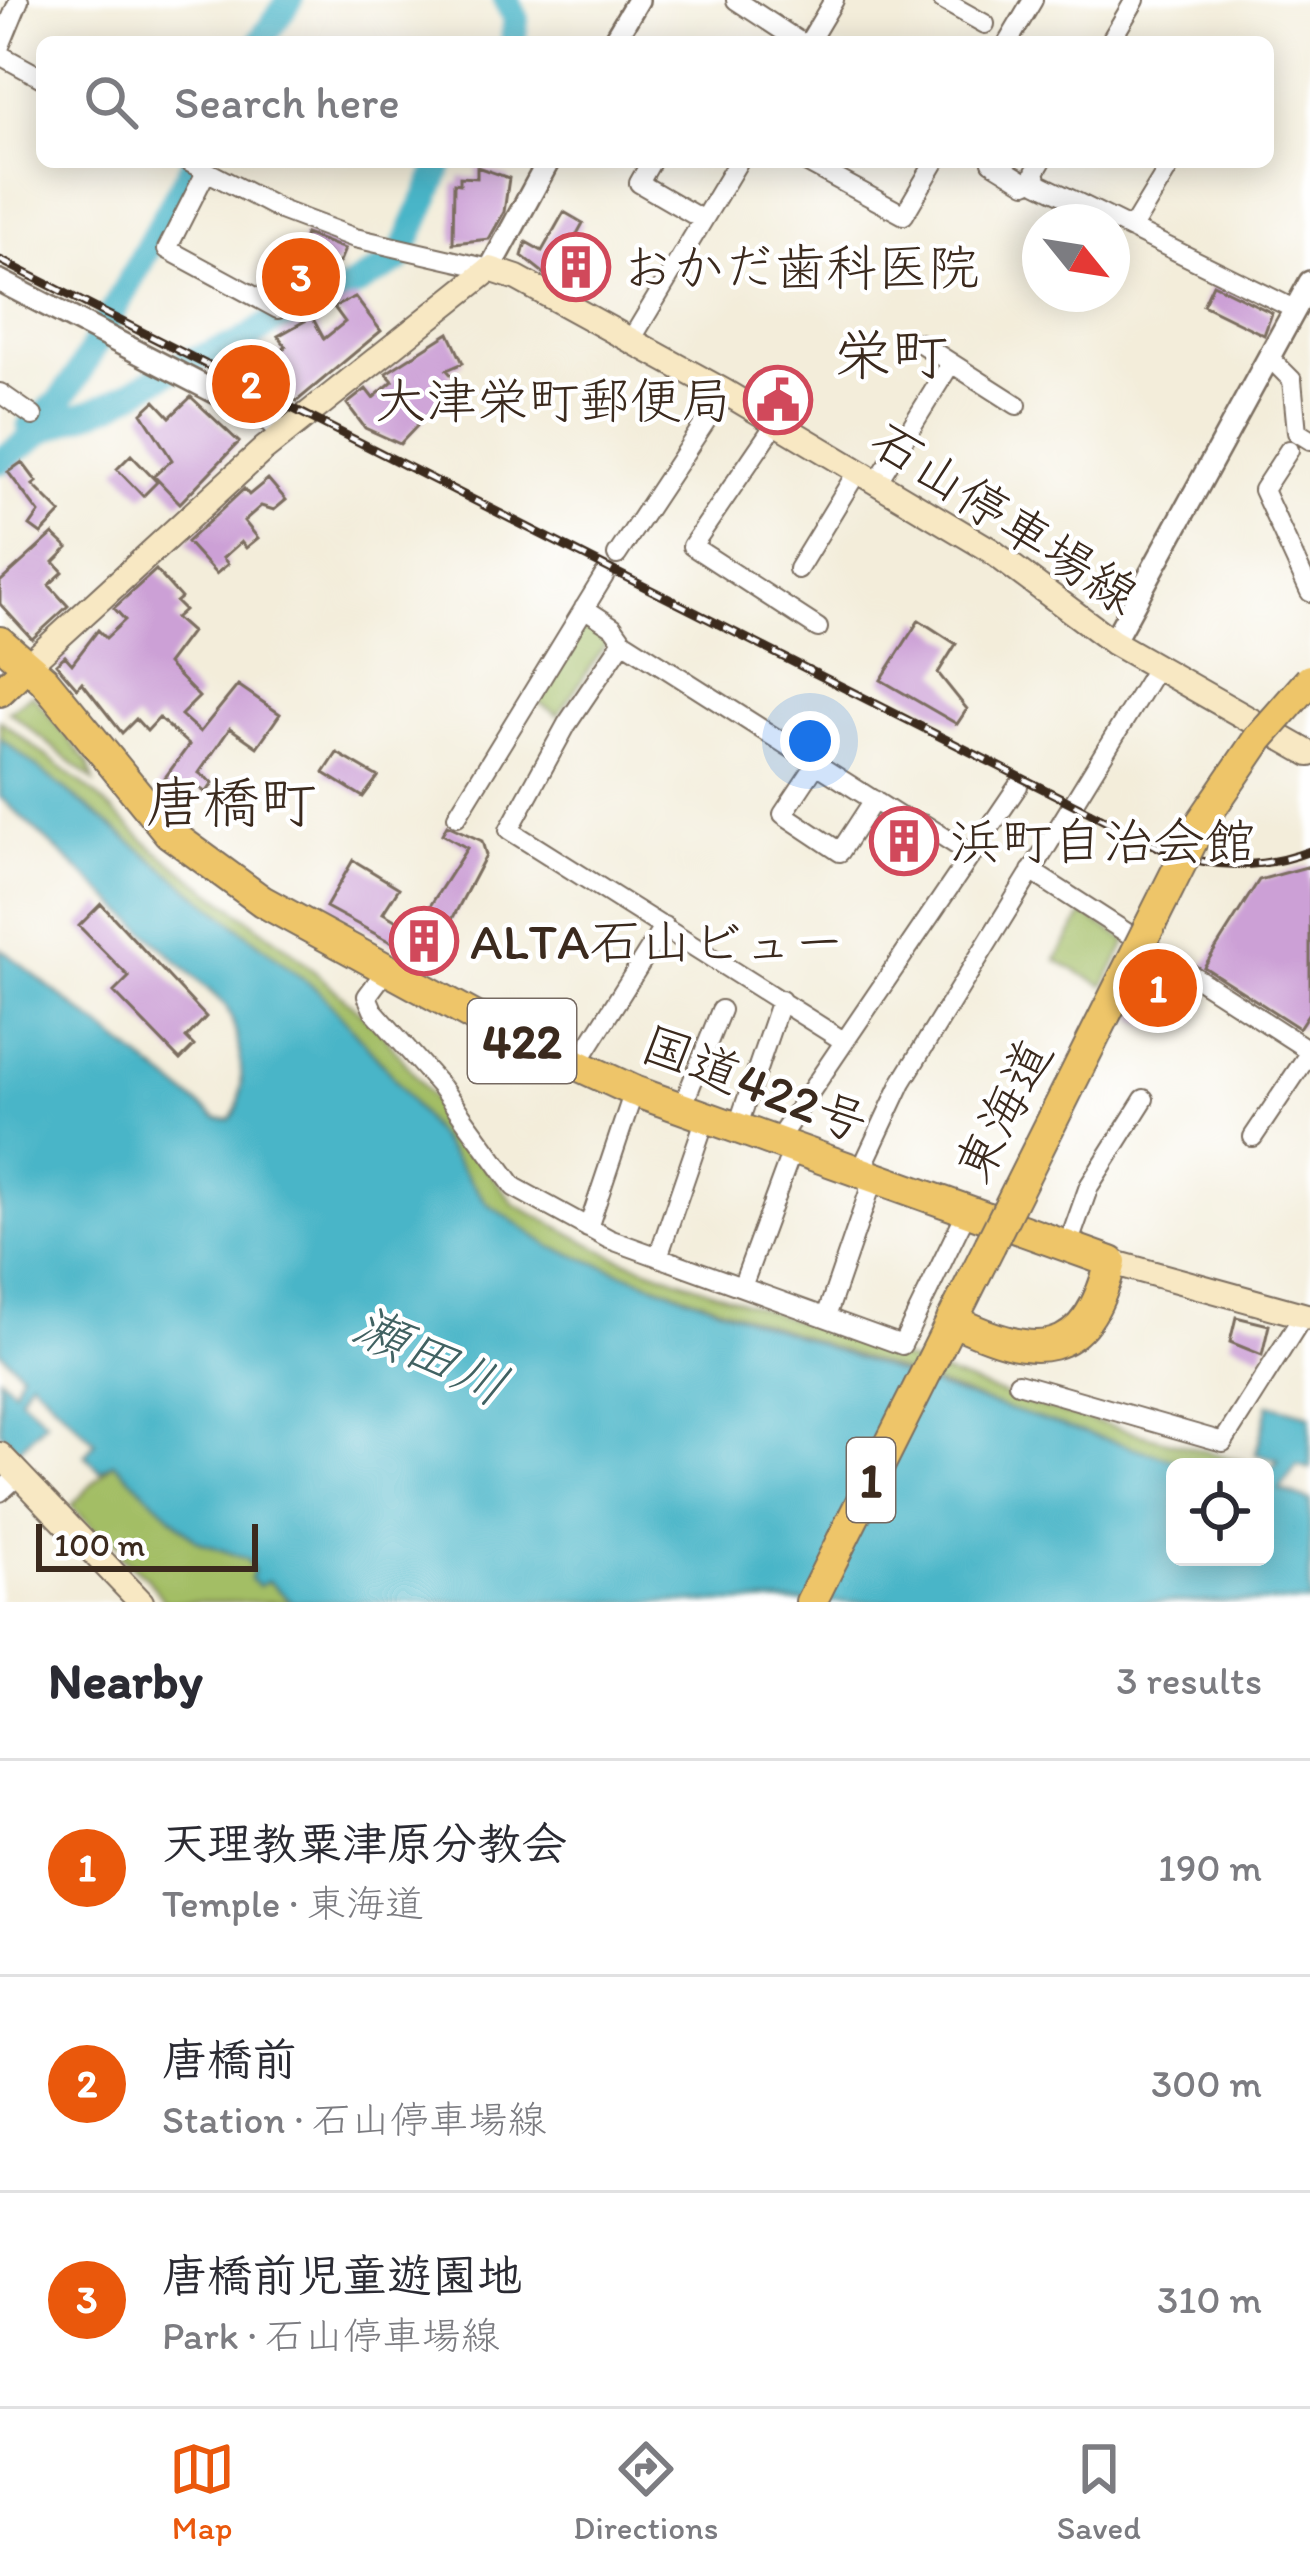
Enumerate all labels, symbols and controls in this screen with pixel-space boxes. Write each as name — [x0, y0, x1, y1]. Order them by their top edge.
search box — [36, 36, 1274, 168]
icon: search — [78, 69, 144, 135]
text: Search here — [174, 75, 400, 129]
north arrow — [1022, 204, 1130, 312]
pin: 3 — [262, 232, 340, 322]
building icon: おかだ歯科医院 — [541, 232, 611, 302]
place label: おかだ歯科医院 — [622, 237, 979, 298]
district label: 栄町 — [834, 320, 948, 388]
pin: 2 — [212, 339, 290, 429]
public building icon: 大津栄町郵便局 — [743, 365, 813, 435]
place label: 大津栄町郵便局 — [375, 370, 732, 431]
street label: 石山停車場線 — [860, 409, 1150, 626]
your location — [780, 711, 840, 771]
district label: 唐橋町 — [146, 768, 317, 836]
building icon: 浜町自治会館 — [869, 806, 939, 876]
place label: 浜町自治会館 — [950, 811, 1256, 872]
building icon: ALTA石山ビュー — [389, 906, 459, 976]
place label: ALTA石山ビュー — [470, 911, 845, 972]
pin: 1 — [1119, 943, 1197, 1033]
road number: 422 — [468, 999, 576, 1083]
street label: 国道422号 — [633, 1012, 877, 1154]
street label: 東海道 — [942, 1028, 1065, 1192]
water label: 瀬田川 — [344, 1292, 518, 1419]
road number: 1 — [847, 1438, 895, 1522]
map controls — [1166, 1458, 1274, 1566]
button: locate — [1166, 1458, 1274, 1566]
scale bar — [36, 1518, 258, 1571]
text: 100 m — [54, 1525, 145, 1564]
text: Nearby — [48, 1650, 203, 1711]
text: 3 results — [1116, 1657, 1262, 1704]
text: 天理教粟津原分教会 — [162, 1816, 567, 1870]
text: 1 — [78, 1844, 96, 1891]
text: 190 m — [1158, 1844, 1262, 1891]
text: Temple · 東海道 — [162, 1880, 424, 1927]
text: 唐橋前 — [162, 2032, 297, 2086]
text: 2 — [77, 2060, 97, 2107]
text: 300 m — [1151, 2060, 1262, 2107]
text: Station · 石山停車場線 — [162, 2096, 546, 2143]
text: 唐橋前児童遊園地 — [162, 2248, 522, 2302]
text: 3 — [76, 2276, 98, 2323]
text: 310 m — [1157, 2276, 1262, 2323]
text: Park · 石山停車場線 — [162, 2312, 500, 2359]
tab: Map — [169, 2436, 235, 2547]
tab: Directions — [573, 2436, 718, 2547]
tab: Saved — [1057, 2436, 1141, 2547]

